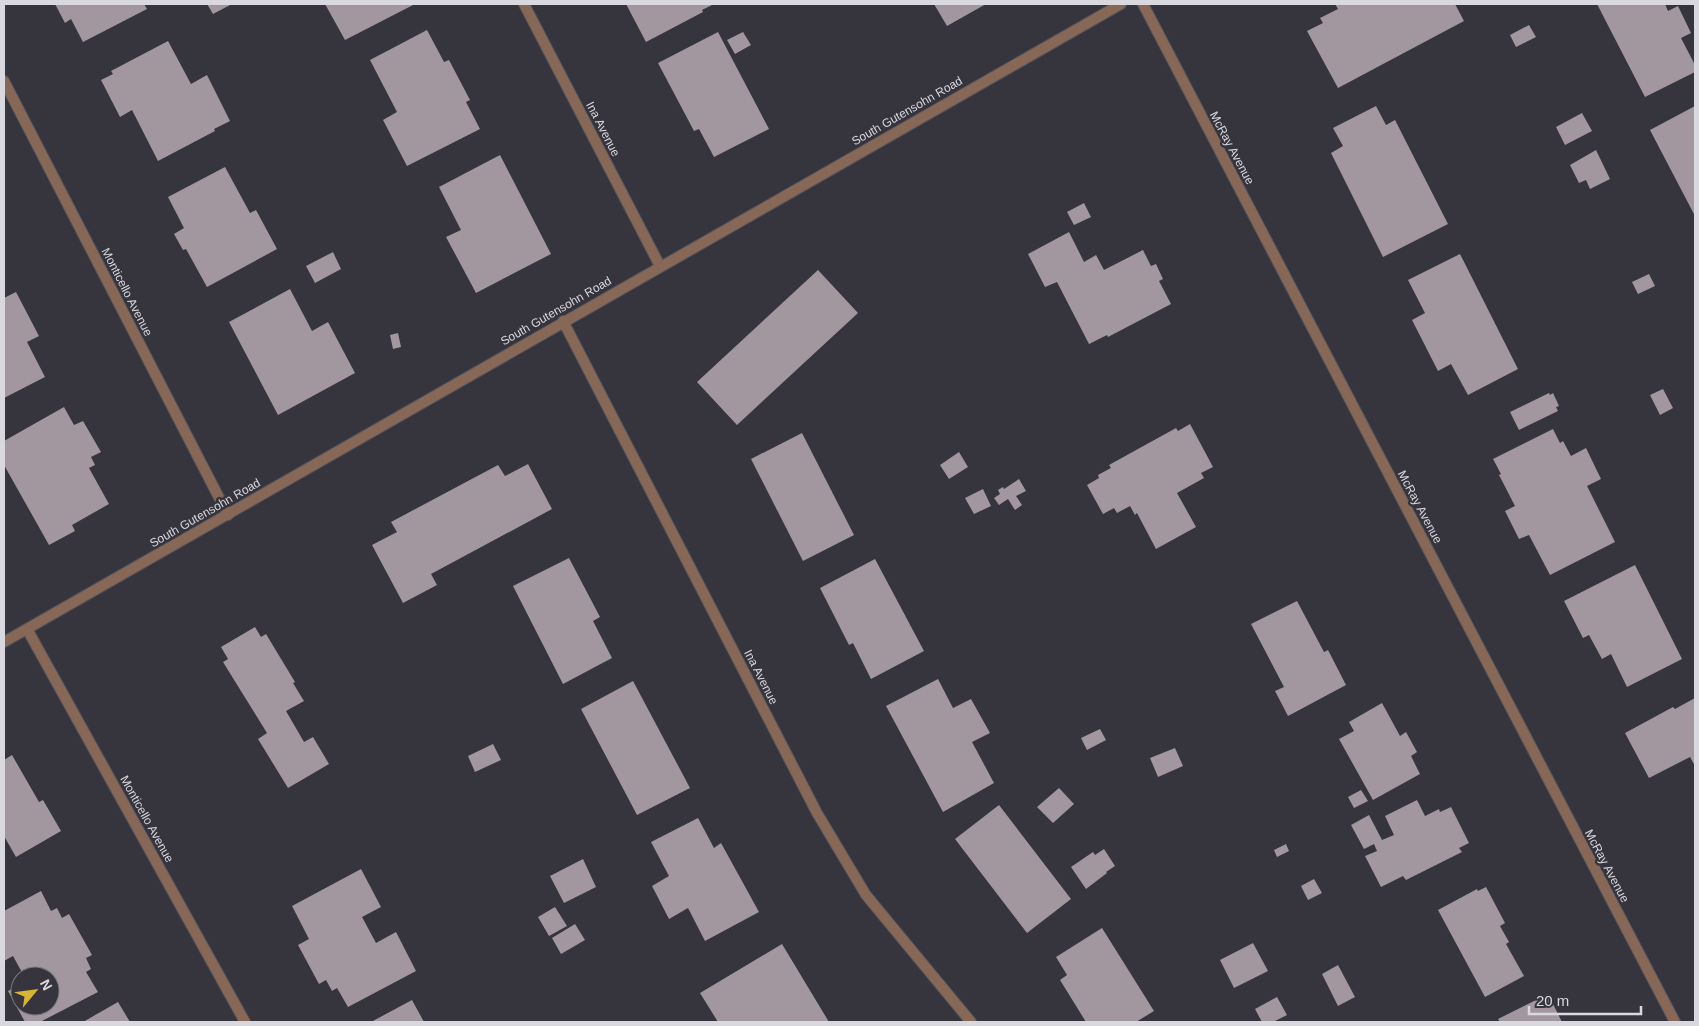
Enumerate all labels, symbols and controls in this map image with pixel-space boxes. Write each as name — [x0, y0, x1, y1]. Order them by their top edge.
street label: South Gutensohn Road — [849, 74, 965, 148]
street label: Ina Avenue — [583, 99, 623, 159]
street label: McRay Avenue — [1207, 109, 1257, 187]
street label: Monticello Avenue — [99, 246, 155, 339]
street label: South Gutensohn Road — [498, 274, 614, 348]
street label: McRay Avenue — [1395, 468, 1445, 546]
street label: South Gutensohn Road — [147, 476, 263, 550]
street label: Ina Avenue — [741, 647, 781, 707]
street label: Monticello Avenue — [117, 773, 177, 865]
street label: McRay Avenue — [1582, 827, 1632, 905]
north arrow — [10, 966, 60, 1016]
text: N — [37, 976, 56, 993]
scale bar — [1529, 984, 1642, 1016]
text: 20 m — [1536, 992, 1569, 1009]

